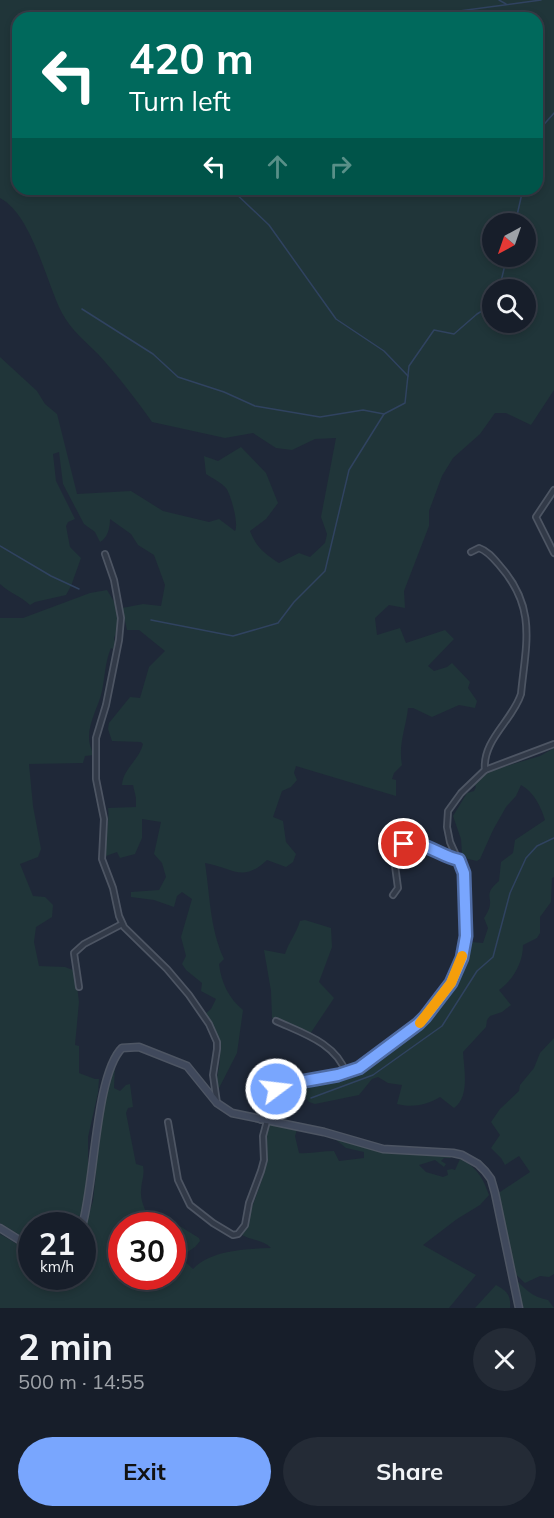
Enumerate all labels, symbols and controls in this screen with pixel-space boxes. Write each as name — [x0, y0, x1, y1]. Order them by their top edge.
text: 420 m — [129, 32, 254, 85]
icon: left — [30, 36, 108, 114]
text: Turn left — [129, 84, 231, 118]
icon: left — [198, 150, 231, 183]
icon: ahead — [261, 150, 294, 183]
icon: right — [324, 150, 357, 183]
north arrow — [482, 213, 536, 267]
map controls — [482, 213, 536, 333]
button: search — [482, 279, 536, 333]
pin — [378, 818, 429, 869]
icon: arrive — [387, 827, 420, 860]
position arrow — [244, 1057, 308, 1121]
speed limit sign: 30 — [108, 1212, 186, 1290]
text: 21 — [39, 1225, 75, 1263]
text: km/h — [40, 1257, 74, 1276]
text: 2 min — [18, 1324, 113, 1369]
button: close — [473, 1328, 536, 1391]
text: 500 m · 14:55 — [18, 1369, 144, 1394]
button: Exit — [18, 1437, 271, 1506]
button: Share — [283, 1437, 536, 1506]

